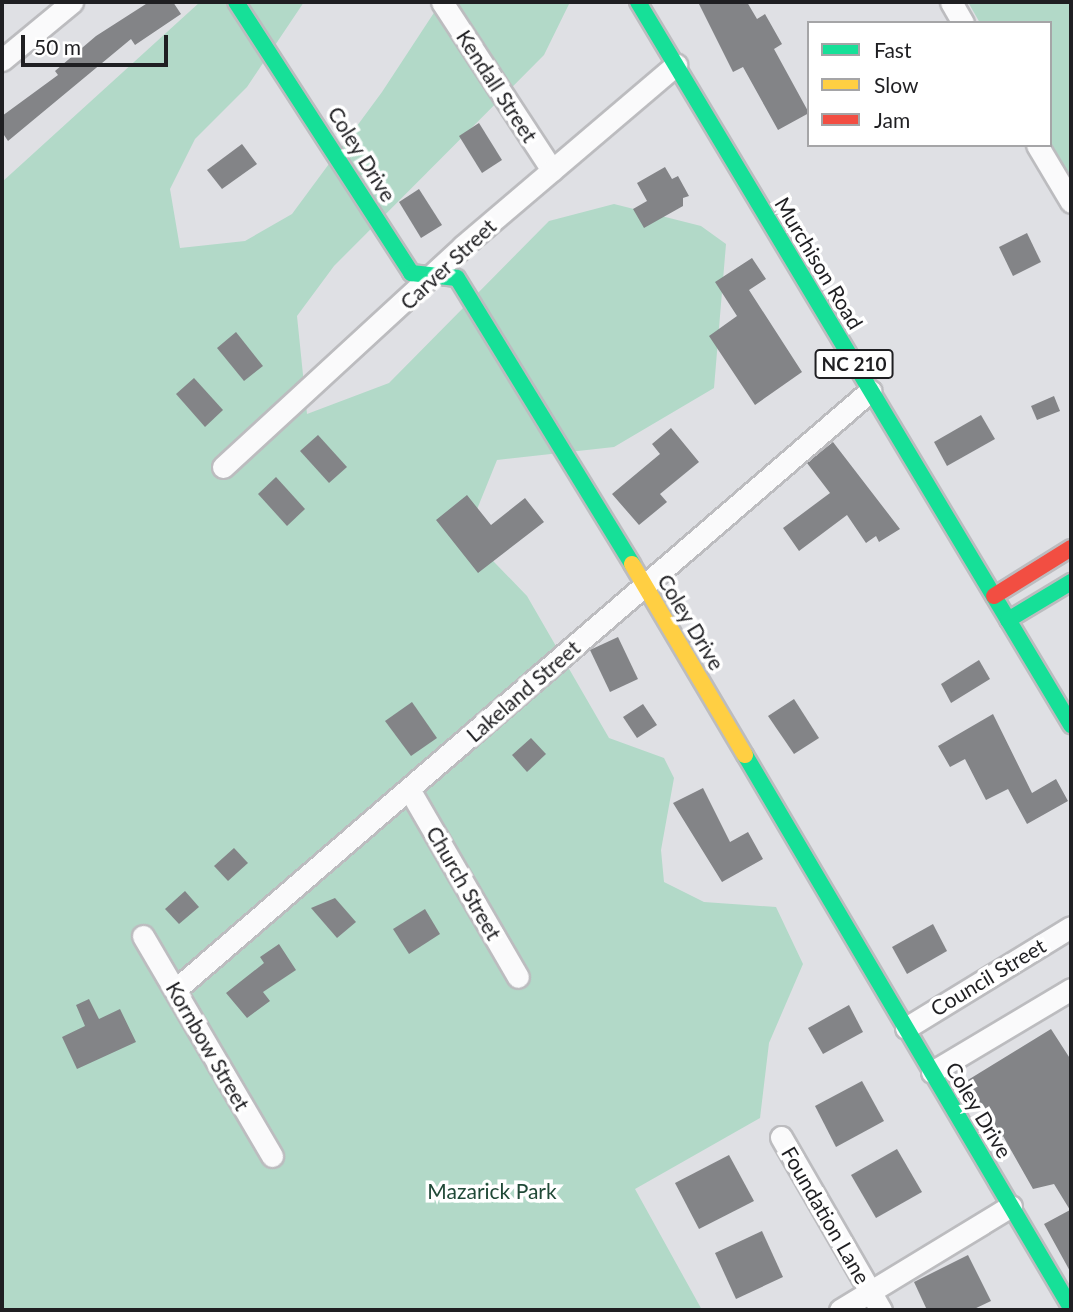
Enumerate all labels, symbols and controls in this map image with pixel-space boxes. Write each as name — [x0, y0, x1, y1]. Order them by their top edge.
scale bar — [24, 21, 172, 65]
legend — [807, 21, 1052, 147]
street label: Kendall Street — [451, 25, 543, 147]
text: 50 m — [34, 34, 81, 59]
text: Fast — [874, 37, 911, 62]
text: Slow — [874, 72, 918, 97]
street label: Coley Drive — [323, 102, 401, 206]
text: Jam — [874, 107, 910, 132]
street label: Murchison Road — [770, 192, 868, 334]
street label: Carver Street — [395, 213, 501, 315]
road number: NC 210 — [814, 348, 894, 380]
street label: Coley Drive — [652, 569, 730, 675]
street label: Lakeland Street — [461, 635, 585, 747]
street label: Church Street — [421, 822, 507, 944]
street label: Council Street — [926, 933, 1050, 1021]
street label: Kornbow Street — [161, 977, 255, 1115]
street label: Coley Drive — [940, 1057, 1018, 1163]
street label: Foundation Lane — [777, 1142, 875, 1288]
park label: Mazarick Park — [427, 1178, 557, 1204]

